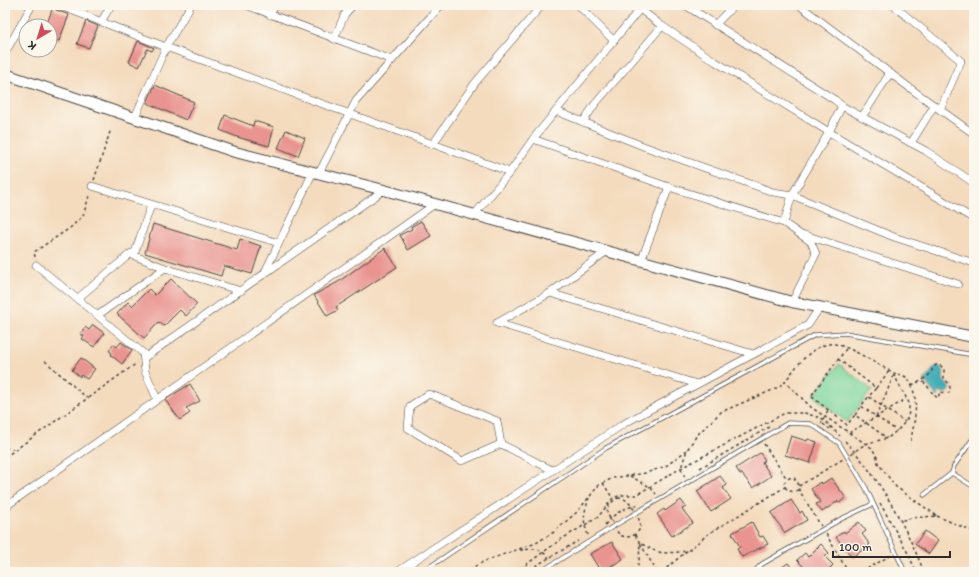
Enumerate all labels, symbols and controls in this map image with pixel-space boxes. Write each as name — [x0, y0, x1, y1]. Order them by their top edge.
north arrow — [18, 18, 58, 58]
text: K — [25, 38, 39, 53]
scale bar — [833, 533, 950, 559]
text: 100 m — [839, 540, 872, 554]

